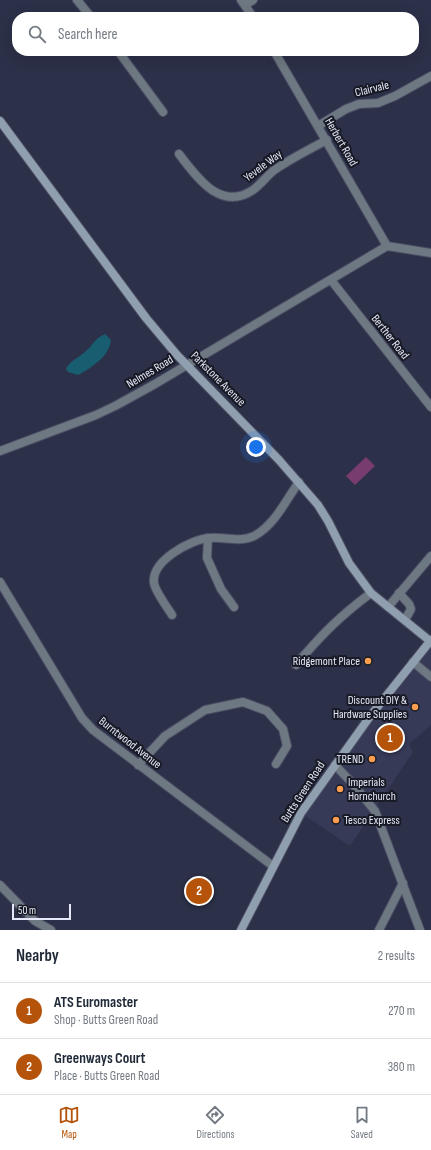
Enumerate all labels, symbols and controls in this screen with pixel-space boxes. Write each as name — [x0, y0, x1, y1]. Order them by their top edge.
search box — [12, 12, 419, 56]
icon: search — [26, 23, 48, 45]
text: Search here — [58, 25, 118, 44]
street label: Clairvale — [353, 77, 391, 100]
street label: Herbert Road — [321, 115, 361, 169]
street label: Yevele Way — [241, 147, 285, 185]
street label: Berther Road — [368, 312, 412, 362]
street label: Parkstone Avenue — [187, 348, 249, 410]
street label: Nelmes Road — [124, 352, 176, 392]
your location — [246, 437, 266, 457]
place label: Ridgemont Place — [293, 654, 360, 669]
marker: Ridgemont Place — [363, 656, 373, 666]
place label: Discount DIY & Hardware Supplies — [333, 693, 407, 722]
marker: Discount DIY & Hardware Supplies — [410, 702, 420, 712]
street label: Burntwood Avenue — [96, 714, 165, 772]
pin: 1 — [377, 723, 403, 753]
place label: TREND — [337, 752, 364, 767]
marker: TREND — [367, 754, 377, 764]
street label: Butts Green Road — [278, 759, 328, 825]
place label: Imperials Hornchurch — [348, 775, 396, 804]
marker: Imperials Hornchurch — [335, 784, 345, 794]
place label: Tesco Express — [344, 813, 400, 828]
marker: Tesco Express — [331, 815, 341, 825]
pin: 2 — [186, 876, 212, 906]
scale bar — [12, 902, 71, 921]
text: 50 m — [18, 904, 36, 917]
text: Nearby — [16, 946, 59, 966]
text: 2 results — [378, 948, 415, 964]
text: ATS Euromaster — [54, 993, 138, 1012]
text: 1 — [26, 1003, 32, 1019]
text: 270 m — [388, 1003, 415, 1019]
text: Shop · Butts Green Road — [54, 1012, 158, 1028]
text: Greenways Court — [54, 1049, 146, 1068]
text: 2 — [26, 1059, 32, 1075]
text: 380 m — [388, 1059, 415, 1075]
text: Place · Butts Green Road — [54, 1068, 160, 1084]
tab: Map — [58, 1104, 80, 1141]
tab: Directions — [197, 1104, 234, 1141]
tab: Saved — [351, 1104, 373, 1141]

